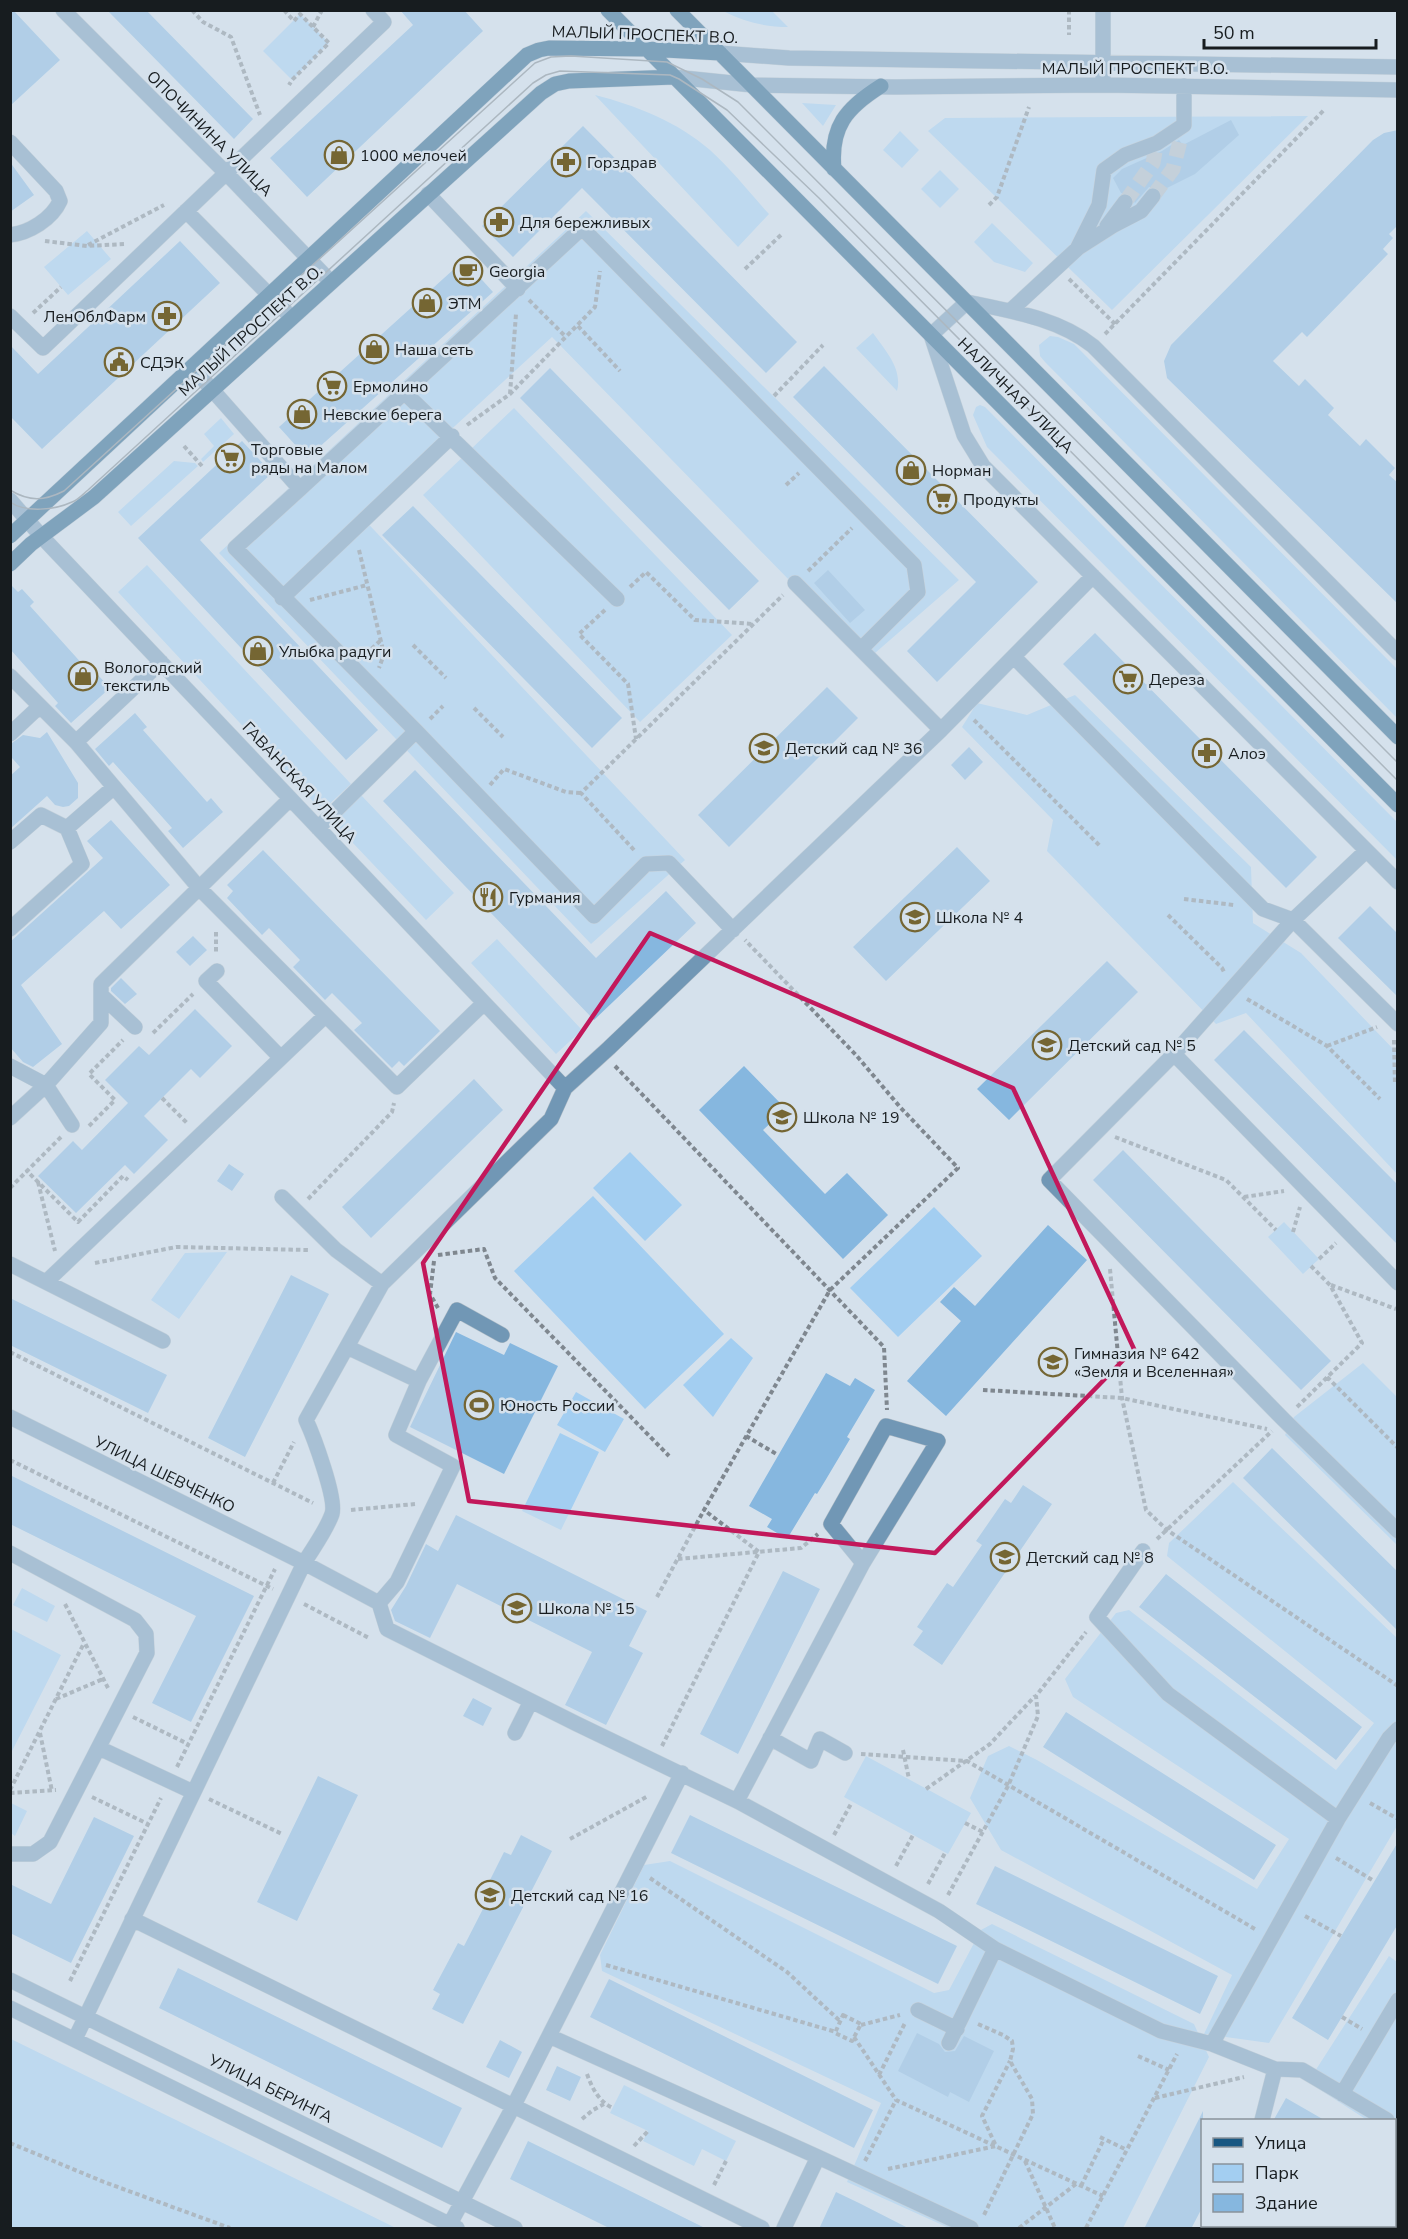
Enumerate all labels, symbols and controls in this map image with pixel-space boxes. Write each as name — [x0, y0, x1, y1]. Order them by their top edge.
scale bar — [1204, 12, 1376, 50]
street label: МАЛЫЙ ПРОСПЕКТ В.О. — [551, 21, 739, 49]
text: 50 m — [1213, 21, 1255, 45]
street label: МАЛЫЙ ПРОСПЕКТ В.О. — [1042, 58, 1228, 80]
street label: ОПОЧИНИНА УЛИЦА — [142, 66, 277, 202]
shop icon: 1000 мелочей — [323, 139, 355, 171]
place label: 1000 мелочей — [360, 145, 467, 167]
pharmacy icon: Горздрав — [550, 146, 582, 178]
place label: Горздрав — [587, 152, 657, 174]
pharmacy icon: Для бережливых — [483, 206, 515, 238]
place label: Для бережливых — [520, 212, 651, 234]
cafe icon: Georgia — [452, 255, 484, 287]
street label: МАЛЫЙ ПРОСПЕКТ В.О. — [174, 260, 327, 401]
place label: Georgia — [489, 261, 545, 283]
shop icon: ЭТМ — [411, 287, 443, 319]
place label: ЭТМ — [448, 293, 481, 315]
pharmacy icon: ЛенОблФарм — [151, 300, 183, 332]
place label: ЛенОблФарм — [44, 306, 146, 328]
shop icon: Наша сеть — [358, 333, 390, 365]
street label: НАЛИЧНАЯ УЛИЦА — [953, 333, 1078, 459]
place label: Наша сеть — [395, 339, 473, 361]
public building icon: СДЭК — [103, 346, 135, 378]
place label: СДЭК — [140, 352, 185, 374]
supermarket icon: Ермолино — [316, 370, 348, 402]
place label: Ермолино — [353, 376, 428, 398]
shop icon: Невские берега — [286, 398, 318, 430]
place label: Невские берега — [323, 404, 442, 426]
place label: Торговые ряды на Малом — [251, 439, 368, 479]
supermarket icon: Торговые ряды на Малом — [214, 442, 246, 474]
shop icon: Норман — [895, 454, 927, 486]
place label: Норман — [932, 460, 991, 482]
supermarket icon: Продукты — [926, 483, 958, 515]
place label: Продукты — [963, 489, 1039, 511]
shop icon: Улыбка радуги — [242, 635, 274, 667]
place label: Улыбка радуги — [278, 641, 391, 663]
place label: Вологодский текстиль — [104, 657, 202, 697]
shop icon: Вологодский текстиль — [67, 660, 99, 692]
supermarket icon: Дереза — [1112, 663, 1144, 695]
place label: Дереза — [1149, 669, 1205, 691]
street label: ГАВАНСКАЯ УЛИЦА — [237, 717, 362, 849]
school or university icon: Детский сад № 36 — [748, 732, 780, 764]
pharmacy icon: Алоэ — [1191, 737, 1223, 769]
place label: Детский сад № 36 — [785, 738, 922, 760]
place label: Алоэ — [1228, 743, 1266, 765]
restaurant icon: Гурмания — [472, 881, 504, 913]
place label: Гурмания — [509, 887, 581, 909]
school or university icon: Школа № 4 — [899, 901, 931, 933]
place label: Школа № 4 — [936, 907, 1023, 929]
school or university icon: Детский сад № 5 — [1031, 1029, 1063, 1061]
place label: Детский сад № 5 — [1068, 1035, 1196, 1057]
school or university icon: Школа № 19 — [766, 1101, 798, 1133]
place label: Школа № 19 — [803, 1107, 900, 1129]
place label: Гимназия № 642 «Земля и Вселенная» — [1074, 1343, 1234, 1383]
school or university icon: Гимназия № 642 «Земля и Вселенная» — [1037, 1346, 1069, 1378]
sports icon: Юность России — [463, 1389, 495, 1421]
place label: Юность России — [500, 1395, 615, 1417]
street label: УЛИЦА ШЕВЧЕНКО — [90, 1431, 239, 1519]
school or university icon: Детский сад № 8 — [989, 1541, 1021, 1573]
place label: Детский сад № 8 — [1026, 1547, 1154, 1569]
school or university icon: Школа № 15 — [501, 1592, 533, 1624]
place label: Школа № 15 — [538, 1598, 635, 1620]
school or university icon: Детский сад № 16 — [474, 1879, 506, 1911]
place label: Детский сад № 16 — [511, 1885, 648, 1907]
street label: УЛИЦА БЕРИНГА — [204, 2049, 337, 2129]
legend — [1201, 2119, 1396, 2227]
text: Улица — [1254, 2131, 1306, 2155]
text: Парк — [1255, 2161, 1299, 2185]
text: Здание — [1255, 2191, 1318, 2215]

